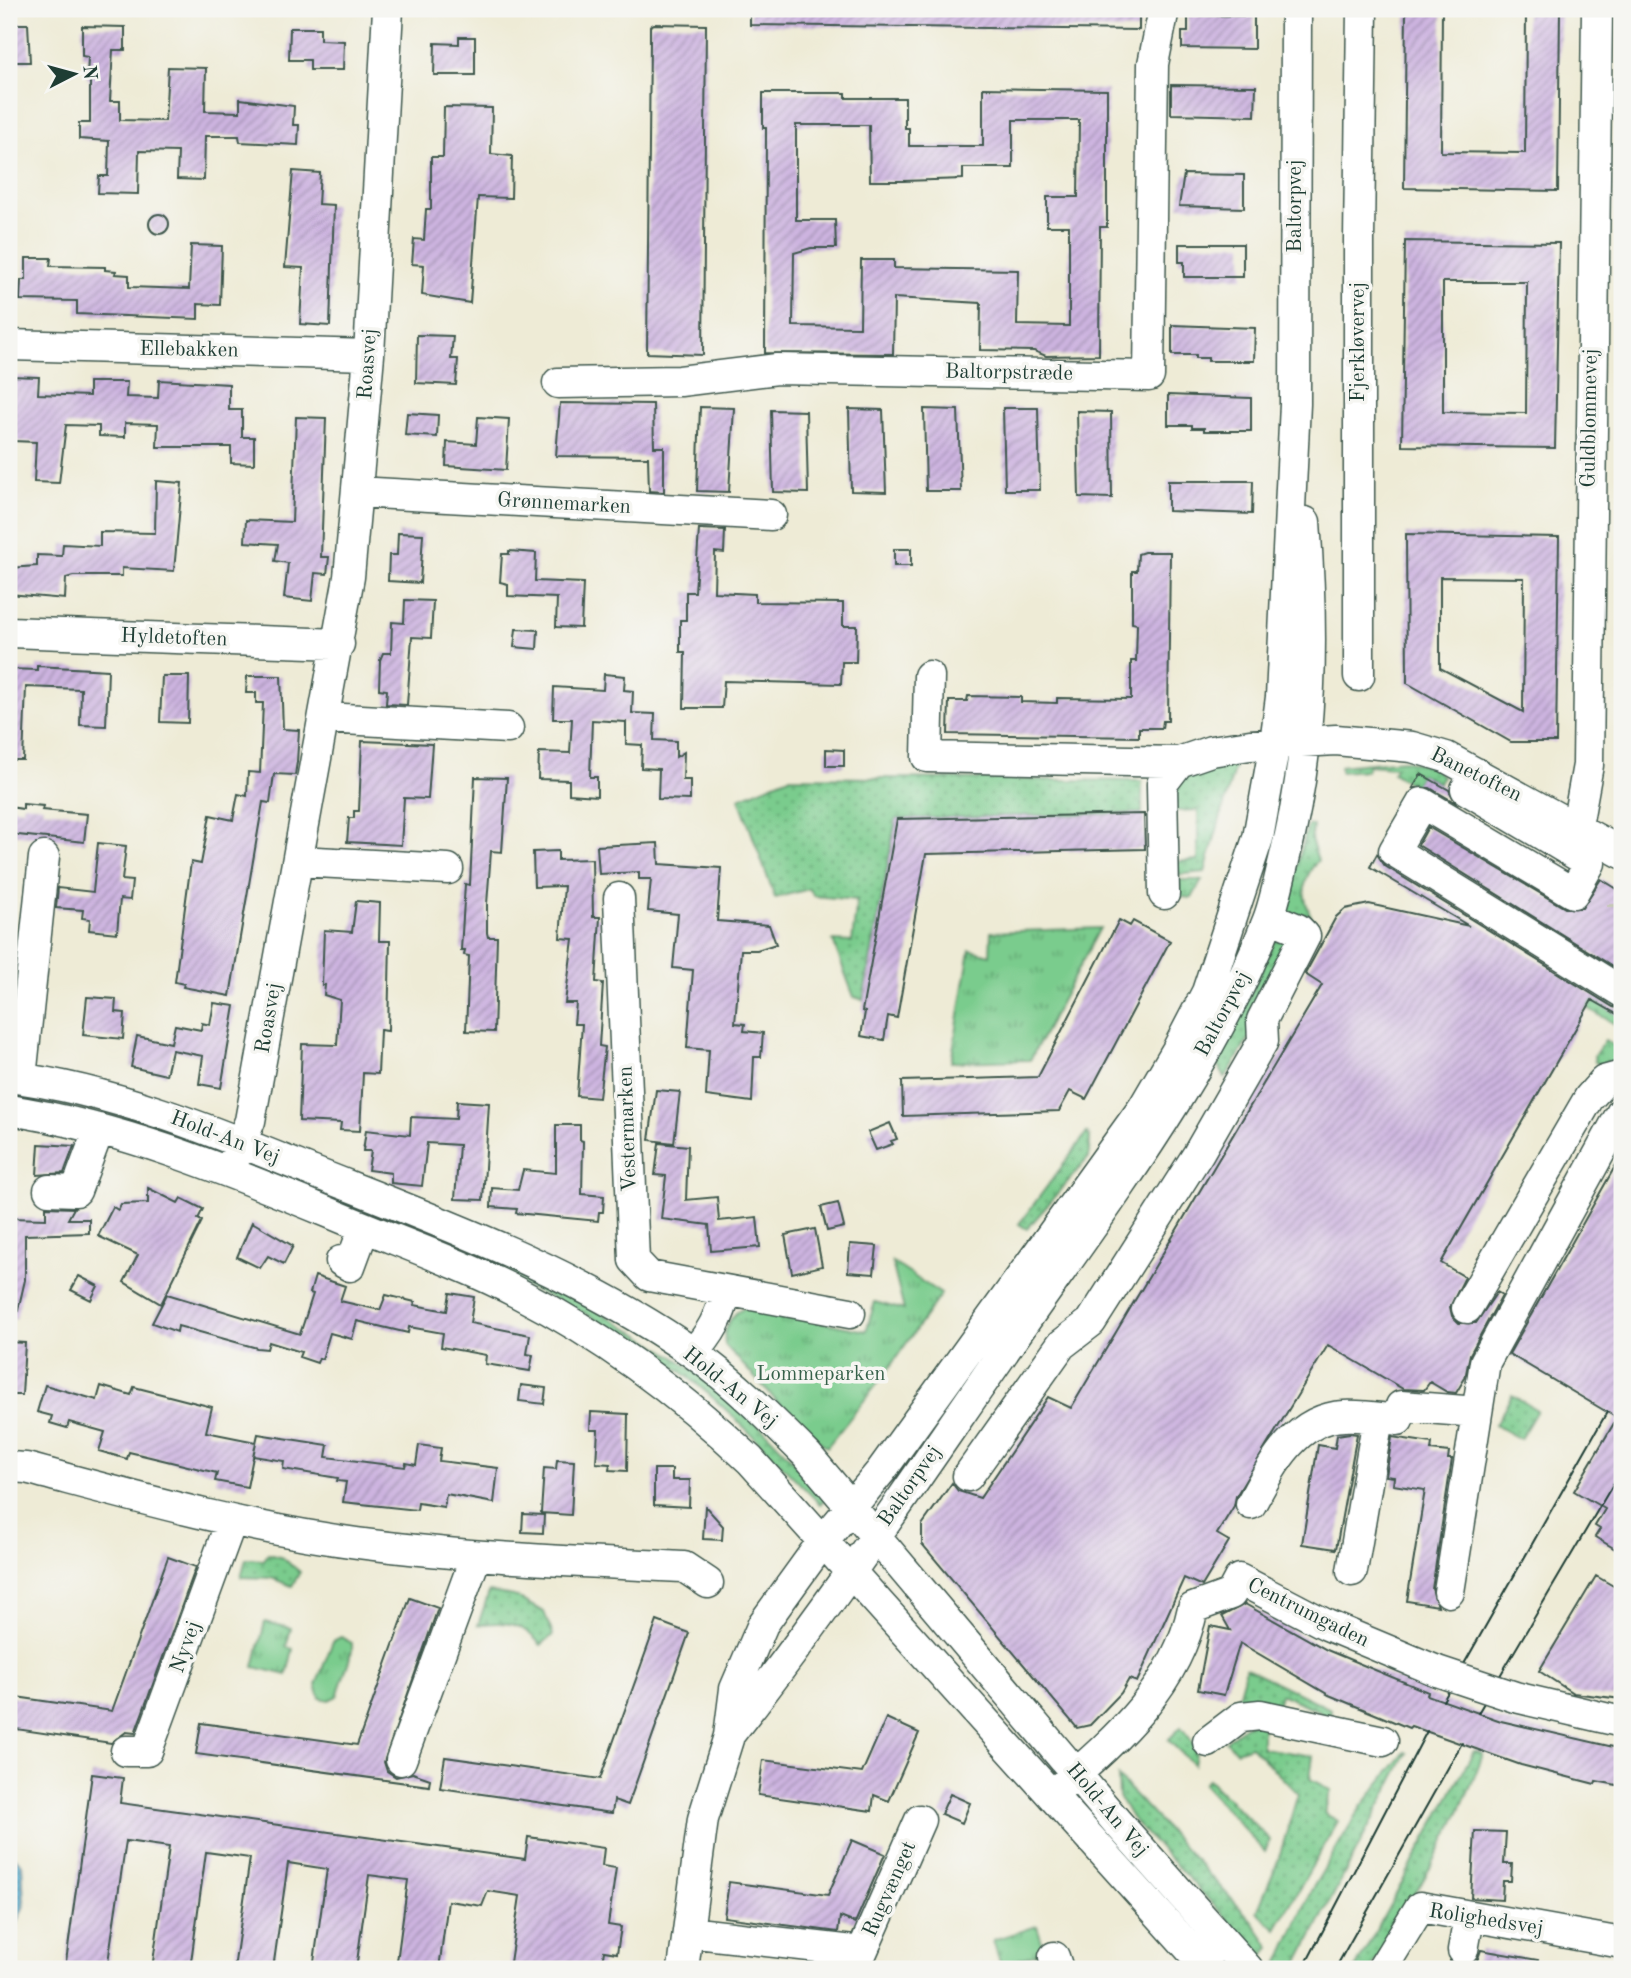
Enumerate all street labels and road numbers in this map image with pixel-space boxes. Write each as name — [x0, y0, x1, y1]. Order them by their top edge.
street label: Baltorpvej — [1285, 159, 1306, 253]
street label: Fjerkløvervej — [1348, 282, 1369, 402]
street label: Roasvej — [355, 328, 381, 400]
street label: Ellebakken — [139, 339, 239, 361]
street label: Guldblommevej — [1578, 348, 1602, 488]
street label: Baltorpstræde — [945, 361, 1073, 385]
street label: Grønnemarken — [497, 490, 631, 518]
street label: Hyldetoften — [120, 626, 228, 650]
street label: Banetoften — [1427, 744, 1525, 806]
street label: Baltorpvej — [1192, 968, 1254, 1060]
street label: Roasvej — [252, 981, 286, 1055]
street label: Vestermarken — [615, 1066, 641, 1192]
street label: Hold-An Vej — [167, 1108, 283, 1168]
street label: Hold-An Vej — [679, 1344, 781, 1432]
street label: Baltorpvej — [875, 1442, 945, 1530]
street label: Centrumgaden — [1244, 1575, 1372, 1651]
street label: Nyvej — [167, 1618, 205, 1676]
street label: Hold-An Vej — [1062, 1759, 1152, 1861]
street label: Rugvænget — [860, 1838, 920, 1940]
street label: Rolighedsvej — [1427, 1901, 1545, 1939]

